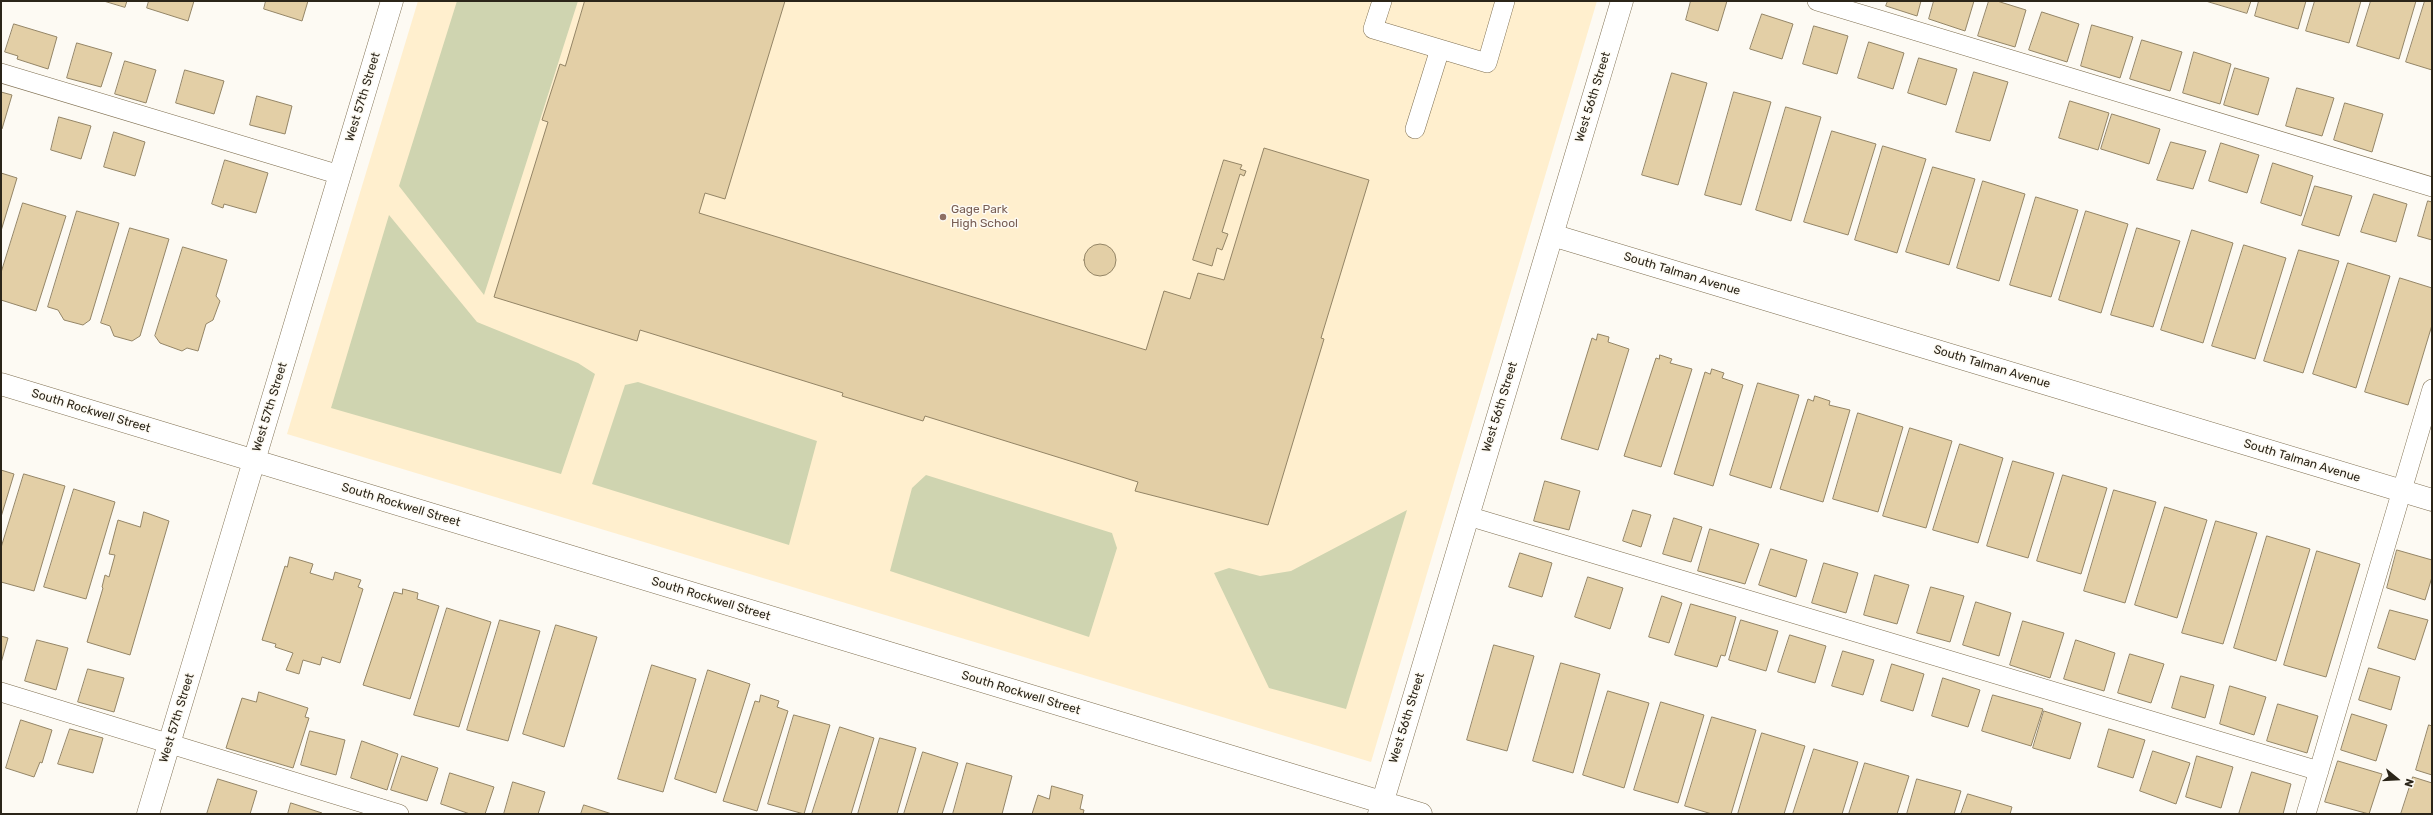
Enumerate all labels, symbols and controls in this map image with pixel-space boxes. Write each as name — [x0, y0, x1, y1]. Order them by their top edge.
street label: West 56th Street — [1572, 50, 1614, 144]
street label: West 57th Street — [343, 51, 383, 143]
place label: Gage Park High School — [951, 203, 1018, 231]
marker: Gage Park High School — [938, 212, 948, 222]
street label: South Talman Avenue — [1622, 249, 1742, 299]
street label: South Talman Avenue — [1932, 342, 2052, 392]
street label: West 56th Street — [1479, 360, 1521, 454]
street label: West 57th Street — [250, 361, 290, 453]
street label: South Rockwell Street — [30, 386, 152, 436]
street label: South Talman Avenue — [2242, 436, 2362, 486]
street label: South Rockwell Street — [340, 480, 462, 530]
street label: South Rockwell Street — [650, 574, 772, 624]
street label: South Rockwell Street — [960, 668, 1082, 718]
street label: West 56th Street — [1386, 671, 1428, 765]
street label: West 57th Street — [157, 672, 197, 764]
north arrow — [2377, 759, 2417, 799]
text: N — [2401, 777, 2416, 789]

